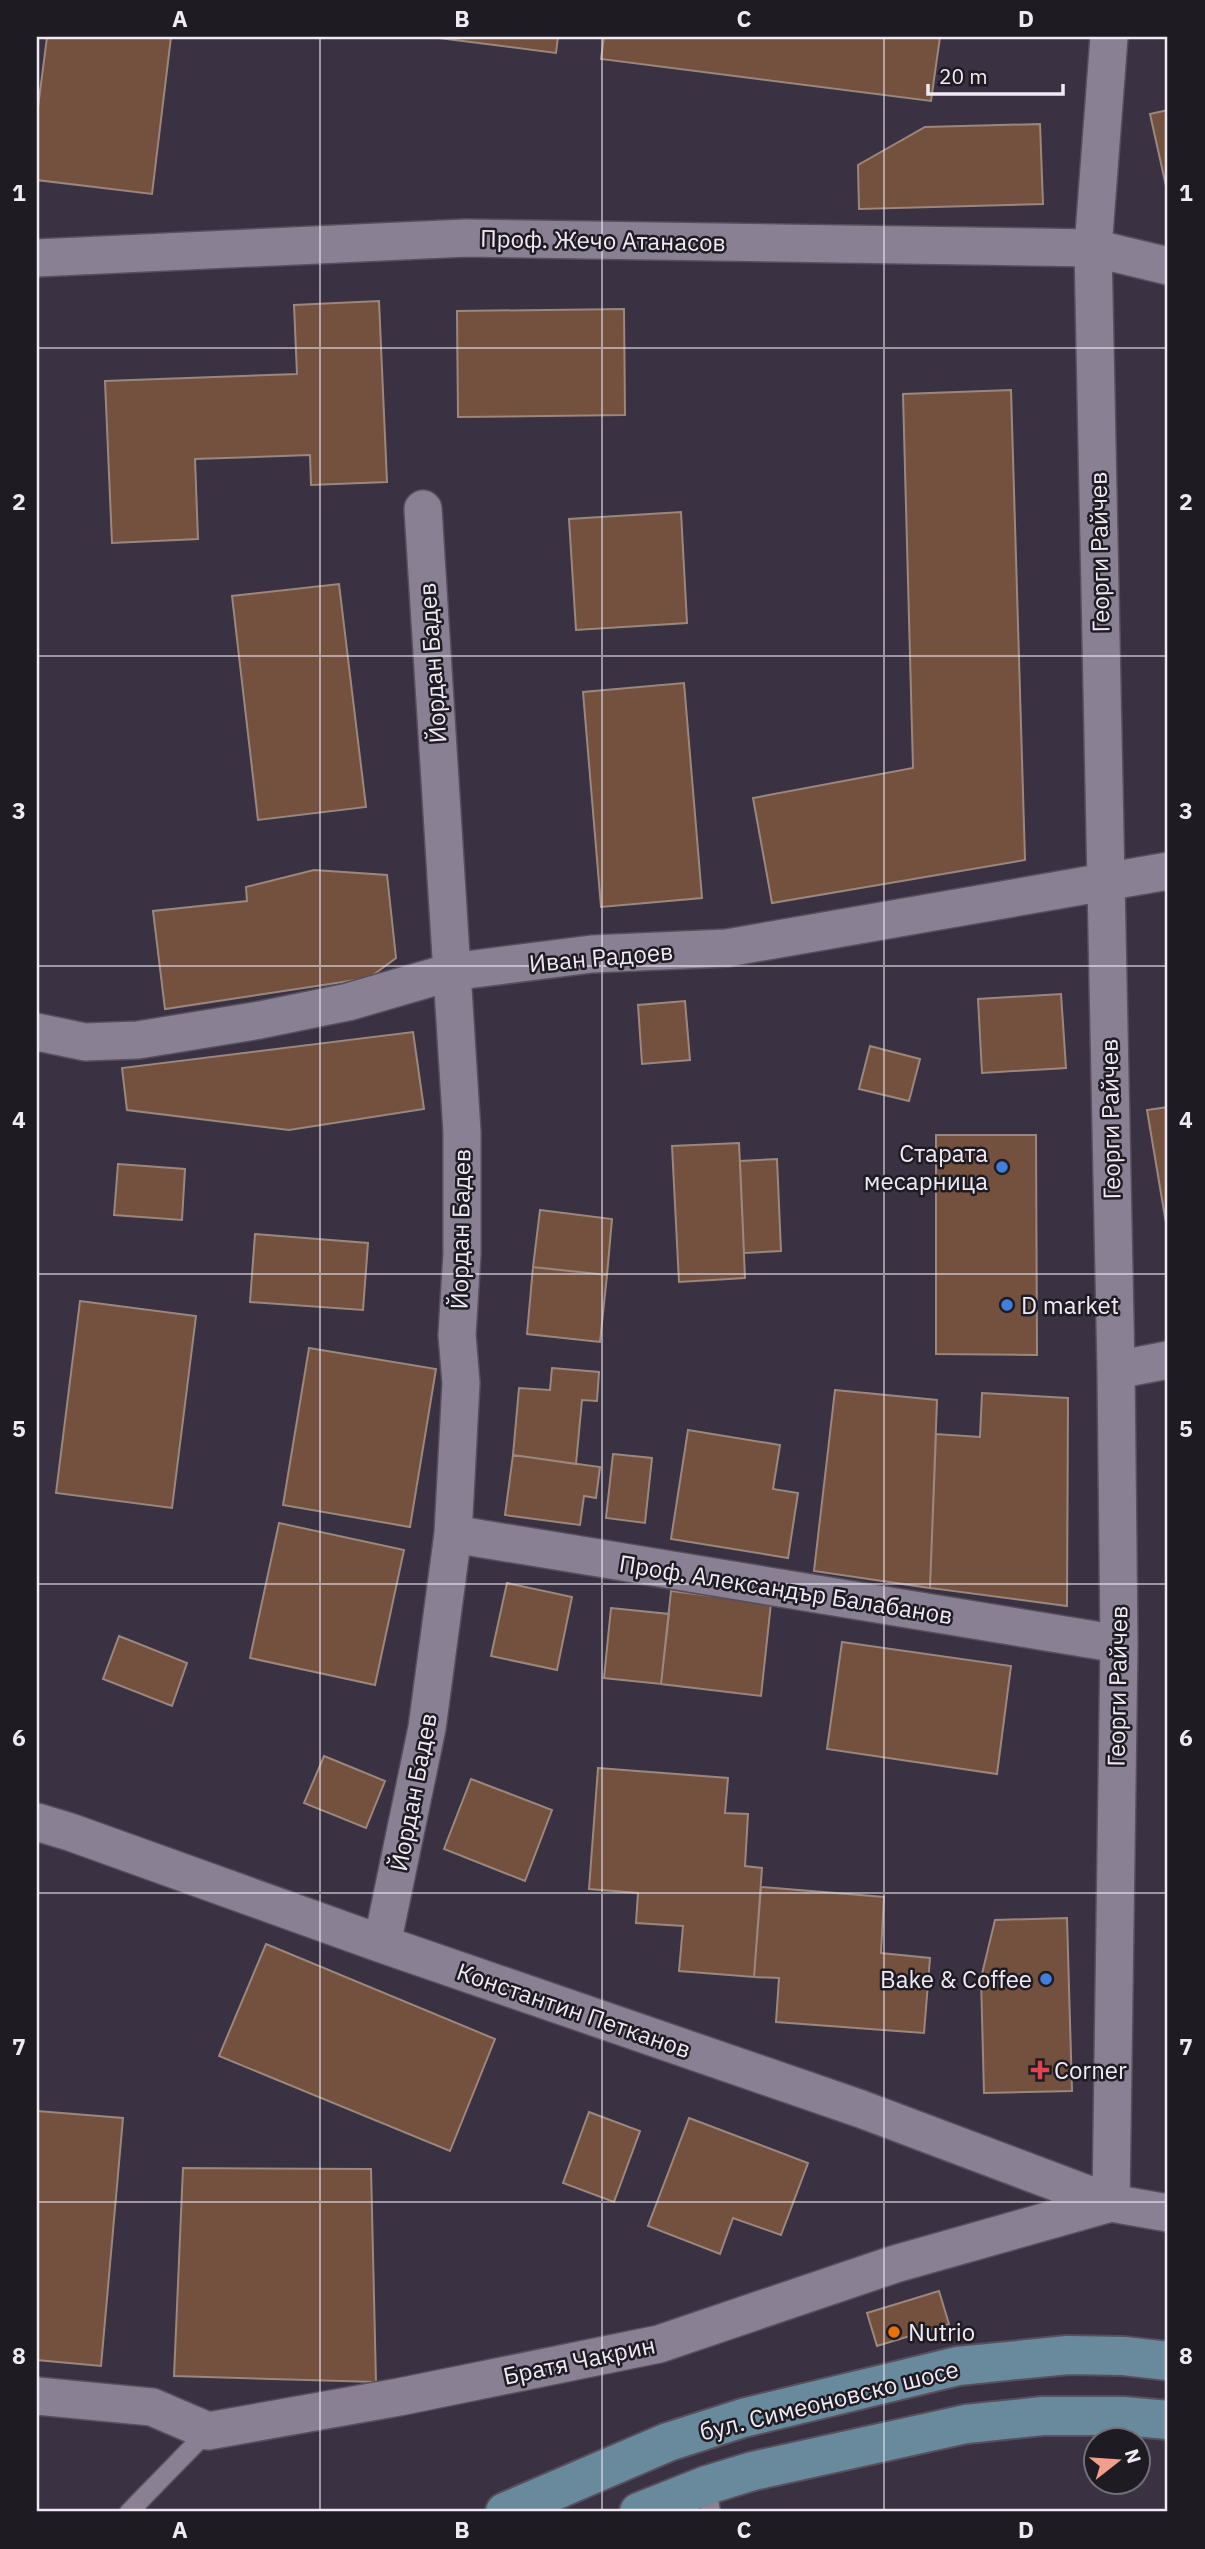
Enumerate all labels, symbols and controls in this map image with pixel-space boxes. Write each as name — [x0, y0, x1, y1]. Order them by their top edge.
text: A — [172, 3, 188, 33]
text: B — [454, 3, 470, 33]
text: C — [737, 3, 752, 33]
text: D — [1018, 3, 1034, 33]
scale bar — [928, 52, 1063, 96]
text: 20 m — [939, 62, 988, 90]
text: 1 — [12, 177, 26, 207]
text: 1 — [1179, 177, 1193, 207]
street label: Проф. Жечо Атанасов — [480, 222, 726, 258]
street label: Георги Райчев — [1082, 471, 1116, 633]
text: 2 — [12, 486, 26, 516]
text: 2 — [1179, 486, 1193, 516]
street label: Йордан Бадев — [410, 582, 454, 744]
text: 3 — [12, 795, 26, 825]
text: 3 — [1179, 795, 1193, 825]
street label: Иван Радоев — [527, 935, 675, 979]
street label: Георги Райчев — [1093, 1038, 1127, 1200]
text: 4 — [12, 1104, 26, 1134]
text: 4 — [1179, 1104, 1193, 1134]
place label: Старата месарница — [864, 1137, 988, 1197]
street label: Йордан Бадев — [443, 1148, 477, 1310]
marker: Старата месарница — [994, 1159, 1010, 1175]
place label: D market — [1021, 1289, 1119, 1321]
marker: D market — [999, 1297, 1015, 1313]
text: 5 — [12, 1413, 26, 1443]
text: 5 — [1179, 1413, 1193, 1443]
street label: Проф. Александър Балабанов — [617, 1547, 955, 1631]
street label: Георги Райчев — [1100, 1605, 1134, 1767]
street label: Йордан Бадев — [382, 1710, 444, 1874]
text: 6 — [12, 1722, 26, 1752]
text: 6 — [1179, 1722, 1193, 1752]
street label: Константин Петканов — [453, 1955, 695, 2065]
place label: Bake & Coffee — [880, 1963, 1032, 1995]
marker: Bake & Coffee — [1038, 1971, 1054, 1987]
text: 7 — [12, 2031, 26, 2061]
text: 7 — [1179, 2031, 1193, 2061]
place label: Corner — [1054, 2054, 1127, 2086]
marker: Corner — [1032, 2062, 1048, 2078]
place label: Nutrio — [908, 2316, 975, 2348]
marker: Nutrio — [886, 2324, 902, 2340]
street label: Братя Чакрин — [500, 2328, 658, 2392]
text: 8 — [12, 2340, 26, 2370]
text: 8 — [1179, 2340, 1193, 2370]
street label: бул. Симеоновско шосе — [696, 2352, 962, 2448]
north arrow — [1082, 2426, 1152, 2496]
text: N — [1120, 2446, 1147, 2466]
text: A — [172, 2514, 188, 2544]
text: B — [454, 2514, 470, 2544]
text: C — [737, 2514, 752, 2544]
text: D — [1018, 2514, 1034, 2544]

